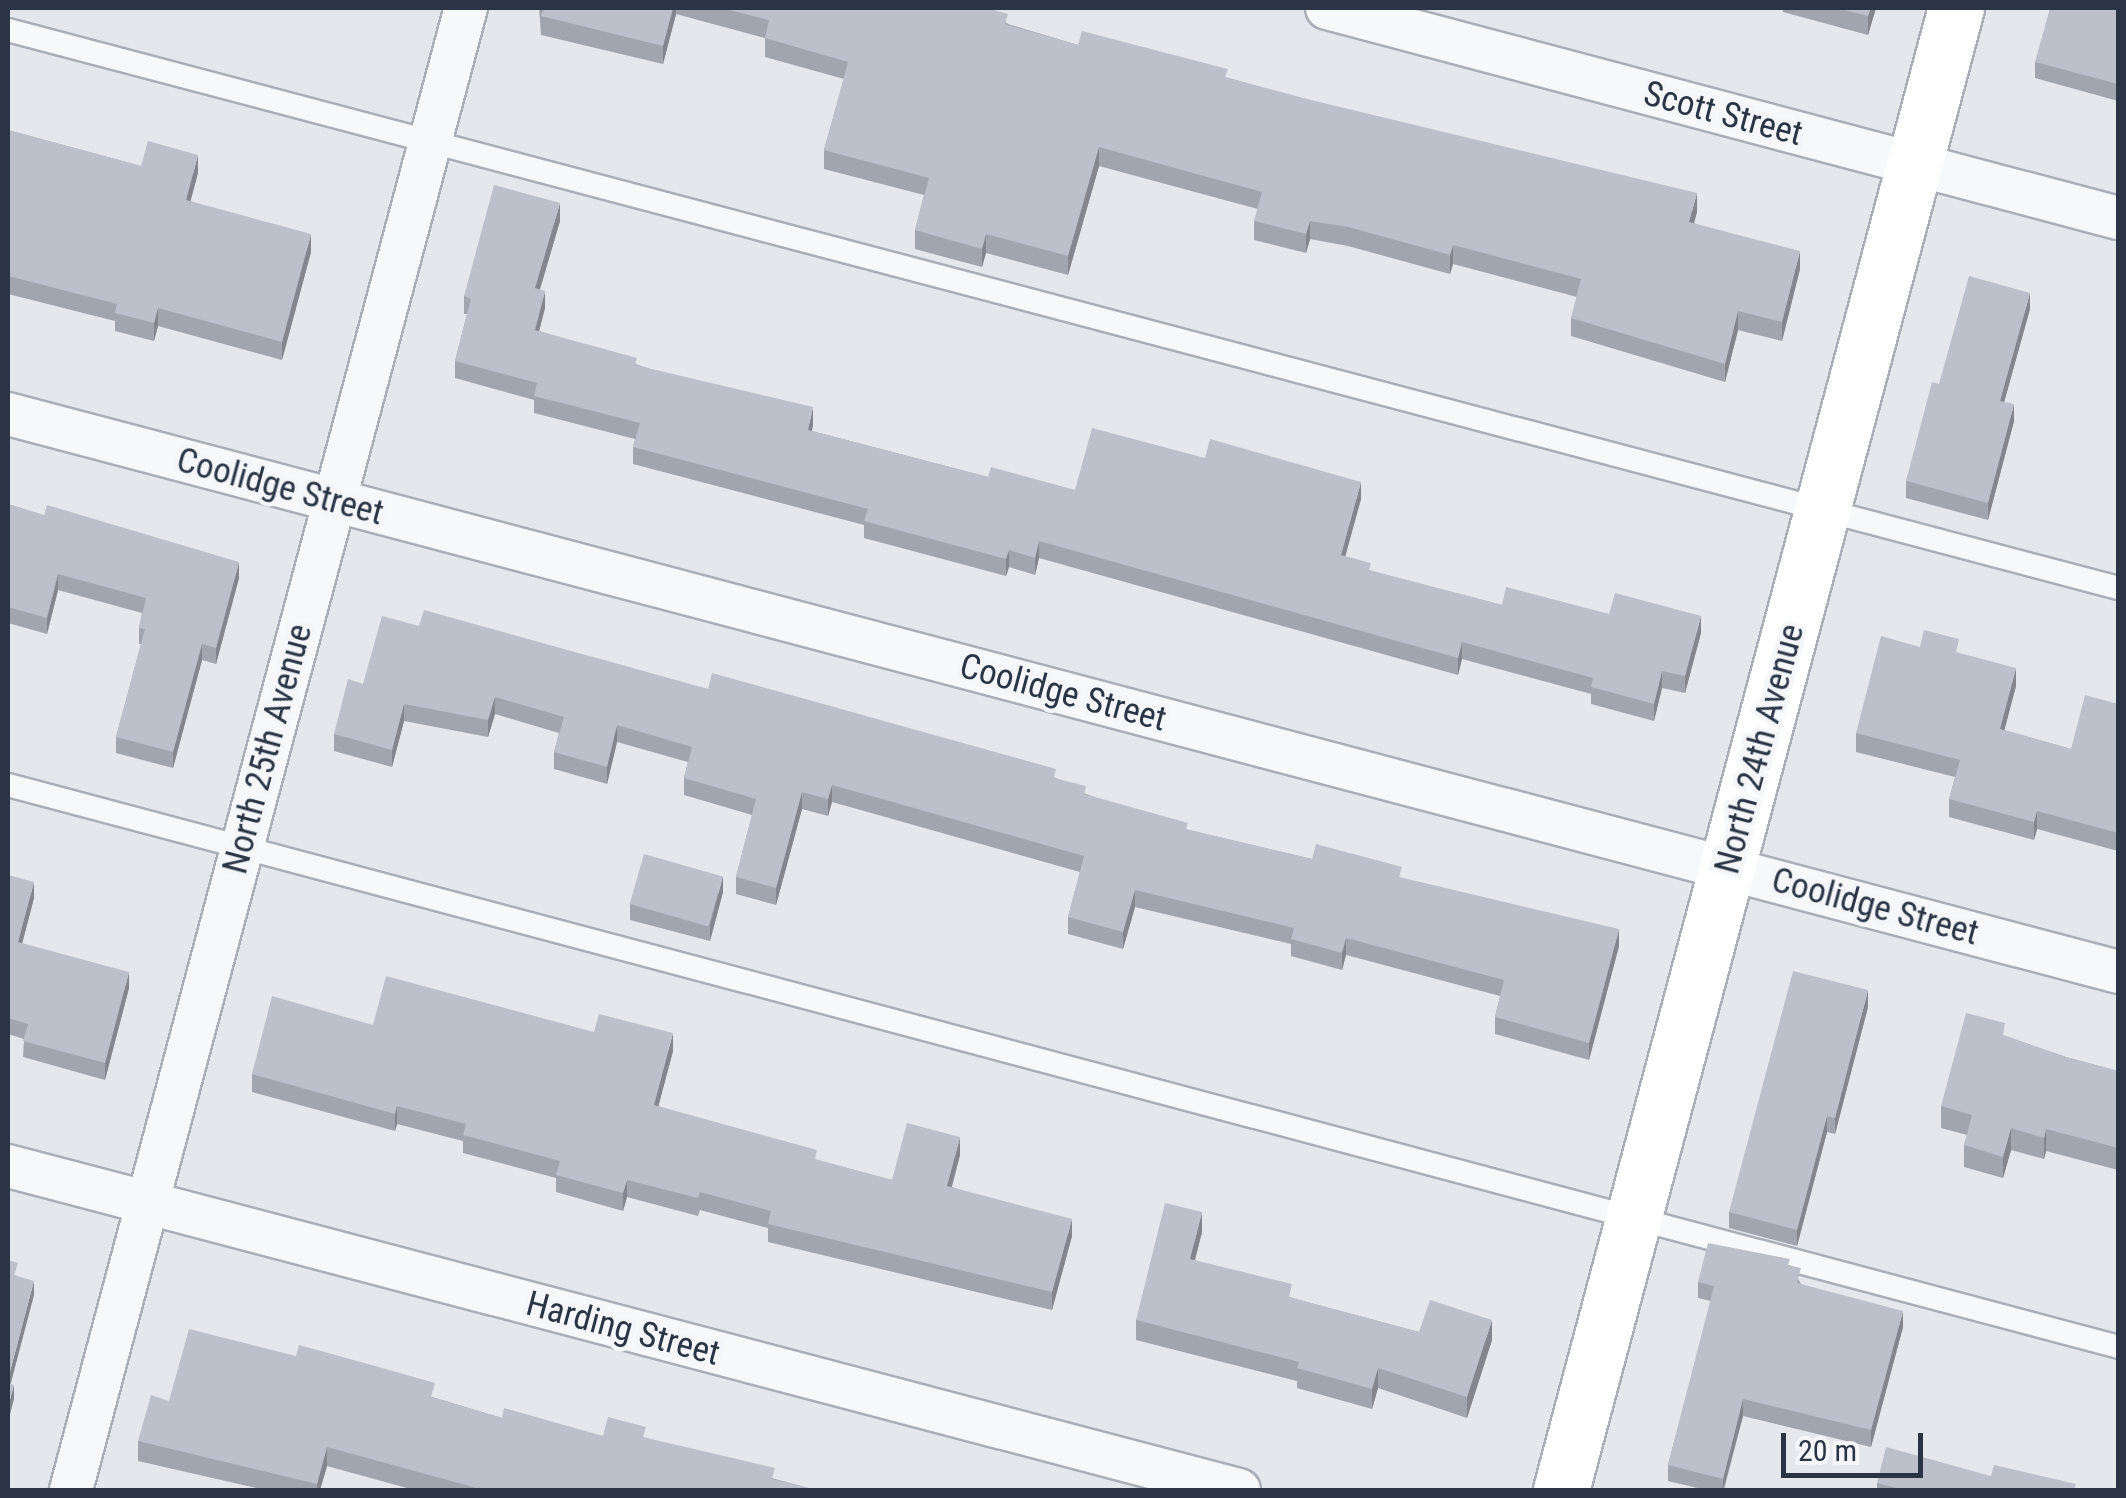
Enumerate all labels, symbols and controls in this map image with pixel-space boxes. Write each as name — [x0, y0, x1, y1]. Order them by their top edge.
street label: Scott Street — [1639, 73, 1807, 155]
street label: Coolidge Street — [172, 439, 388, 535]
street label: North 25th Avenue — [214, 620, 322, 878]
street label: North 24th Avenue — [1706, 620, 1814, 878]
street label: Coolidge Street — [955, 645, 1171, 741]
street label: Coolidge Street — [1767, 859, 1983, 955]
street label: Harding Street — [522, 1283, 724, 1375]
scale bar — [1786, 1413, 1928, 1475]
text: 20 m — [1798, 1433, 1857, 1468]

